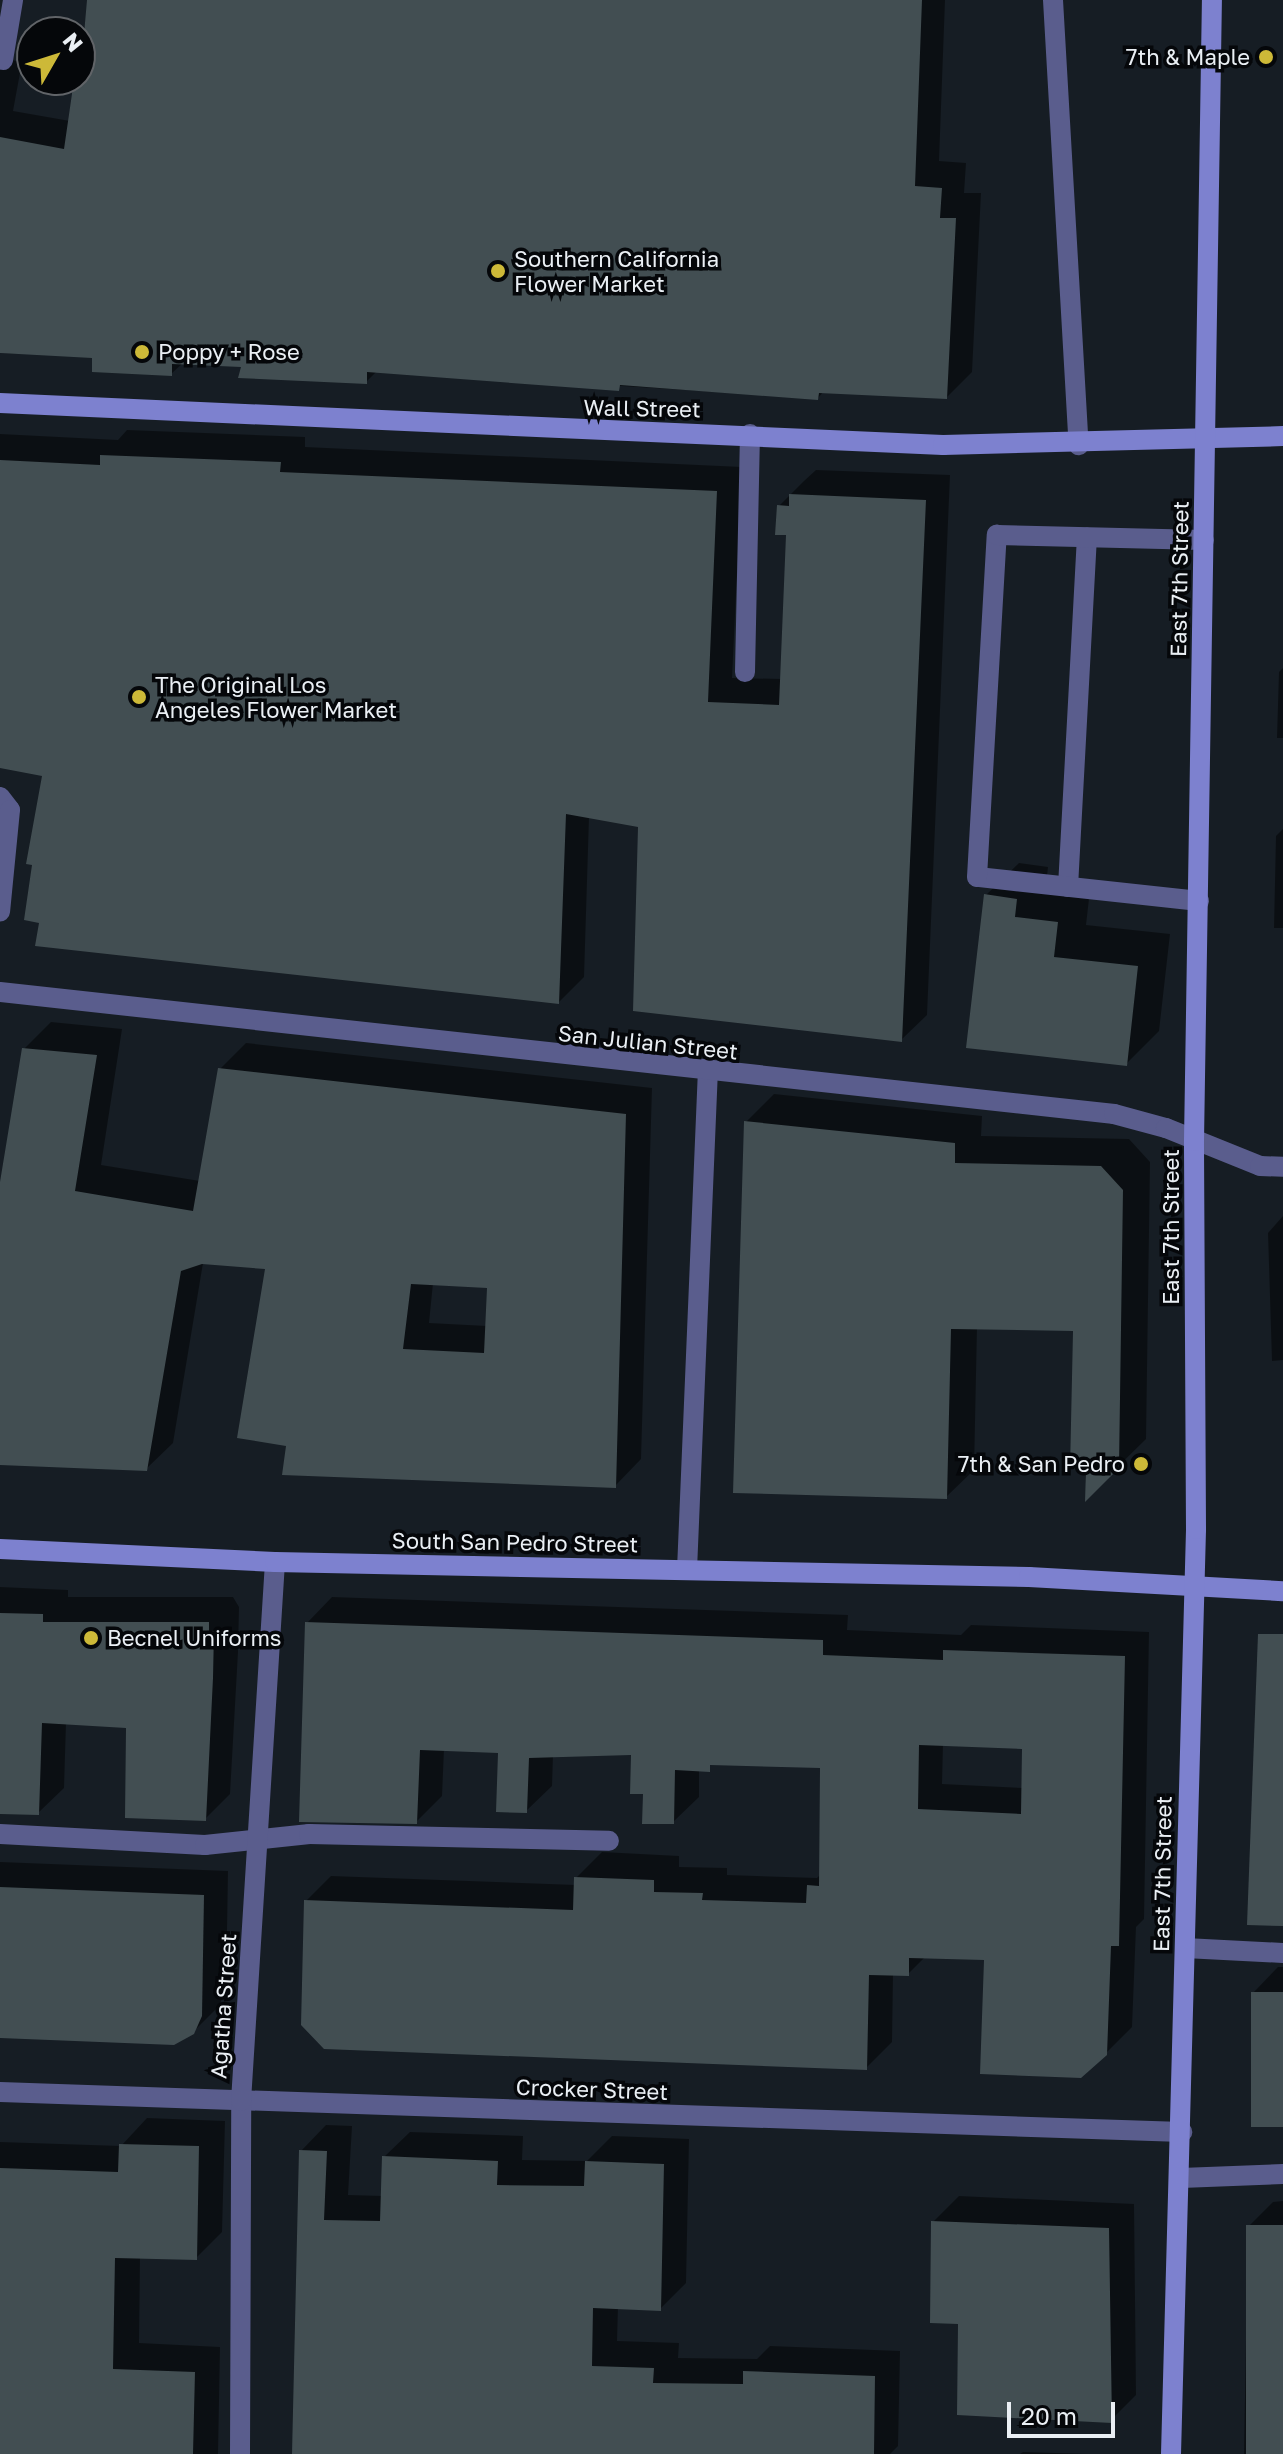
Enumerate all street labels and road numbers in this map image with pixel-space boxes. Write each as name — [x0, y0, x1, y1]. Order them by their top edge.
street label: Wall Street — [583, 394, 701, 422]
street label: East 7th Street — [1164, 501, 1194, 657]
street label: San Julian Street — [557, 1019, 739, 1065]
street label: East 7th Street — [1158, 1149, 1184, 1305]
street label: South San Pedro Street — [391, 1527, 639, 1557]
street label: East 7th Street — [1147, 1796, 1177, 1952]
street label: Agatha Street — [205, 1932, 241, 2080]
street label: Crocker Street — [515, 2073, 669, 2105]

